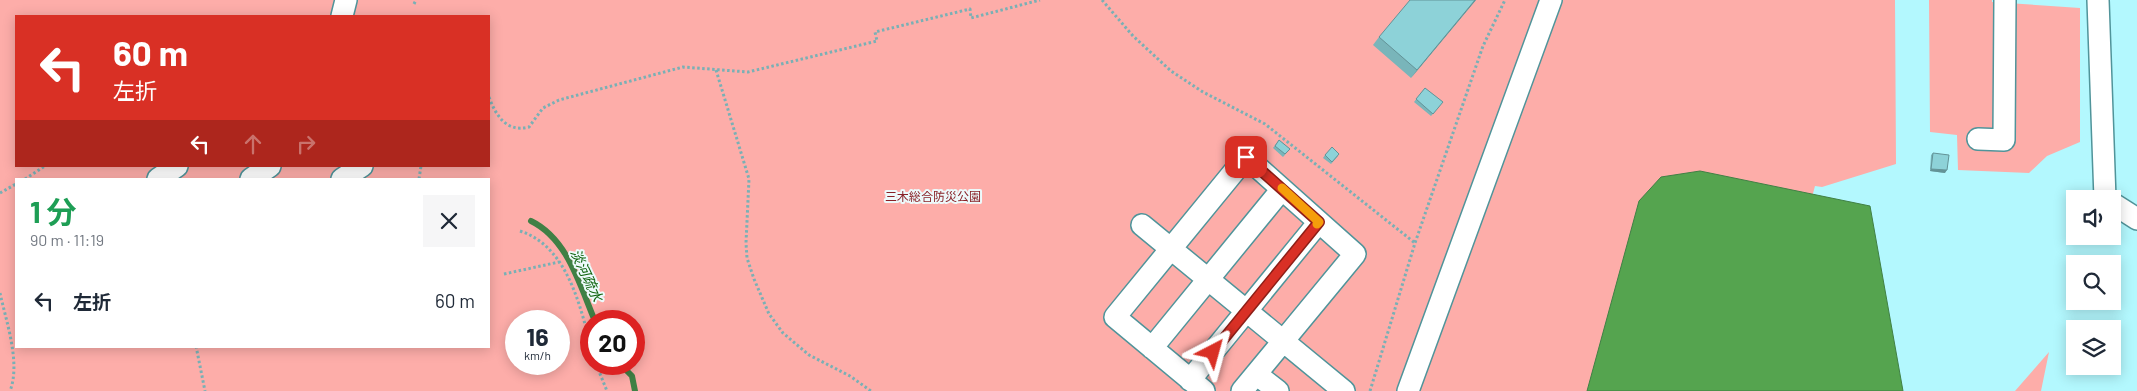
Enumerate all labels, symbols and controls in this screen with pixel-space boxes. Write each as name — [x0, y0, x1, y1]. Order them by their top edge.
text: 60 m — [113, 31, 188, 73]
icon: left — [30, 35, 95, 100]
text: 左折 — [113, 77, 157, 103]
icon: left — [186, 130, 214, 158]
icon: ahead — [239, 130, 267, 158]
icon: right — [292, 130, 320, 158]
pin — [1225, 136, 1267, 178]
icon: arrive — [1232, 143, 1260, 171]
park label: 三木総合防災公園 — [885, 189, 981, 203]
map controls — [2066, 190, 2121, 375]
button: sound — [2066, 190, 2121, 245]
text: 1 分 — [30, 193, 77, 229]
button: close — [423, 195, 475, 247]
text: 90 m · 11:19 — [30, 230, 104, 249]
water label: 淡河疏水 — [567, 246, 607, 306]
button: search — [2066, 255, 2121, 310]
icon: left — [30, 287, 58, 315]
text: 60 m — [435, 289, 475, 312]
text: 左折 — [73, 290, 111, 313]
speed limit sign: 20 — [580, 310, 645, 375]
button: layers — [2066, 320, 2121, 375]
text: 16 — [526, 321, 549, 351]
position arrow — [1186, 325, 1238, 377]
text: km/h — [524, 348, 551, 362]

